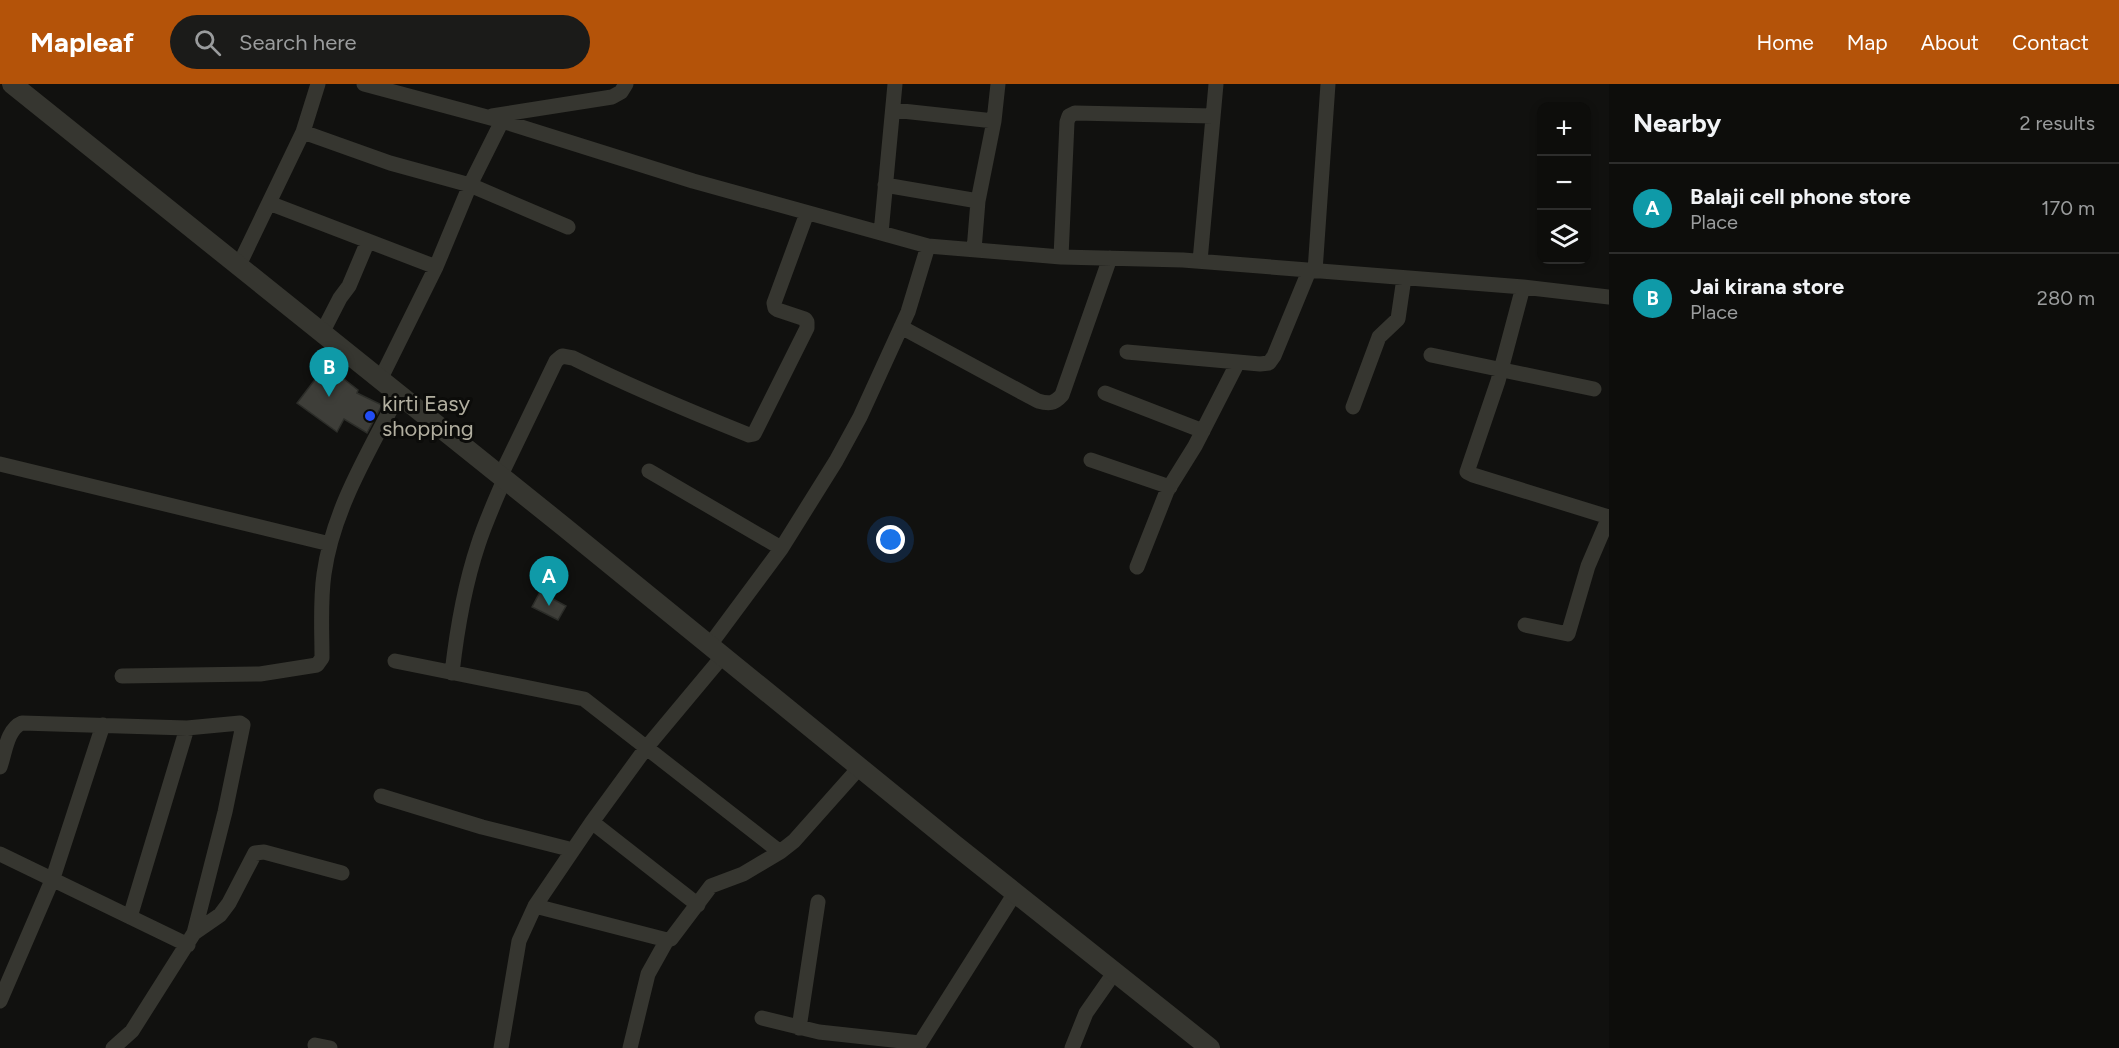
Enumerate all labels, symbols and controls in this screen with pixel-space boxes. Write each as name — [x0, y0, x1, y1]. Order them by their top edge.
search box — [170, 15, 590, 69]
text: Mapleaf — [30, 25, 134, 59]
icon: search — [191, 26, 224, 59]
text: Search here — [239, 29, 357, 56]
text: Home — [1757, 30, 1814, 55]
text: Map — [1847, 30, 1888, 55]
text: About — [1921, 30, 1979, 55]
text: Contact — [2012, 30, 2089, 55]
map controls — [1537, 102, 1591, 264]
button: + — [1537, 102, 1591, 156]
text: Nearby — [1633, 107, 1721, 139]
text: 2 results — [2019, 111, 2095, 135]
button: − — [1537, 156, 1591, 210]
text: Balaji cell phone store — [1690, 183, 1911, 210]
text: A — [1645, 196, 1660, 220]
text: 170 m — [2041, 196, 2095, 220]
button: layers — [1537, 210, 1591, 264]
text: Place — [1690, 210, 1738, 234]
text: Jai kirana store — [1690, 273, 1844, 300]
text: B — [1646, 286, 1659, 310]
text: 280 m — [2037, 286, 2095, 310]
text: Place — [1690, 300, 1738, 324]
pin: B — [310, 348, 348, 397]
place label: kirti Easy shopping — [382, 390, 474, 442]
marker: kirti Easy shopping — [363, 409, 377, 423]
your location — [876, 525, 905, 554]
pin: A — [530, 556, 568, 606]

